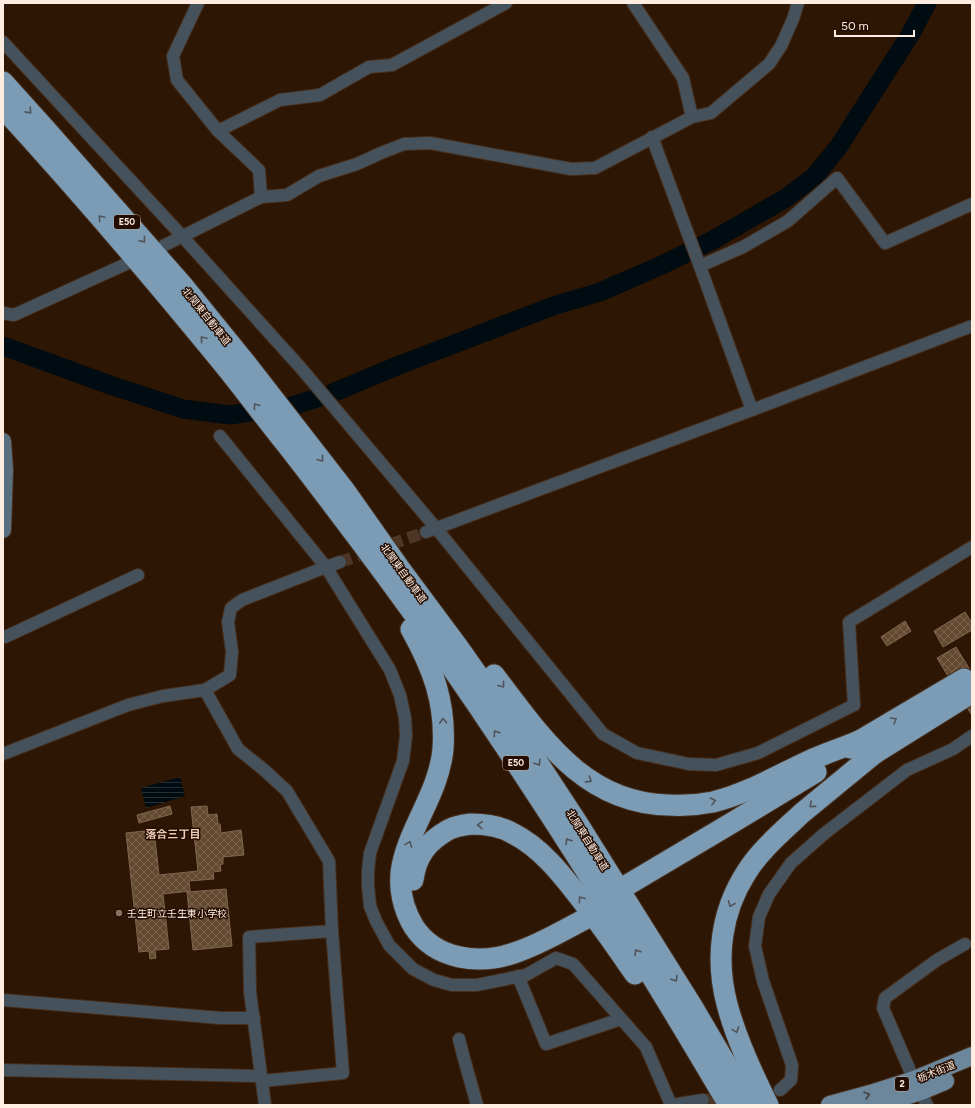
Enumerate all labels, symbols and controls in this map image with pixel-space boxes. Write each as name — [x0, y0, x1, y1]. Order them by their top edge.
scale bar — [835, 12, 914, 38]
text: 50 m — [841, 19, 869, 33]
one-way arrow — [25, 106, 32, 113]
road number: E50 — [114, 215, 140, 229]
one-way arrow — [98, 216, 105, 223]
one-way arrow — [138, 235, 145, 242]
street label: 北関東自動車道 — [180, 285, 234, 348]
one-way arrow — [200, 336, 207, 344]
one-way arrow — [254, 403, 261, 410]
one-way arrow — [316, 455, 324, 462]
street label: 北関東自動車道 — [378, 541, 429, 605]
one-way arrow — [497, 680, 504, 687]
one-way arrow — [439, 718, 447, 724]
one-way arrow — [890, 718, 897, 725]
one-way arrow — [493, 730, 501, 737]
road number: E50 — [503, 756, 529, 770]
one-way arrow — [533, 759, 541, 766]
one-way arrow — [585, 775, 592, 783]
one-way arrow — [710, 797, 717, 806]
one-way arrow — [810, 800, 817, 807]
street label: 北関東自動車道 — [564, 807, 612, 873]
one-way arrow — [477, 820, 483, 829]
district label: 落合三丁目 — [146, 828, 201, 841]
one-way arrow — [565, 839, 572, 846]
one-way arrow — [405, 841, 413, 848]
one-way arrow — [578, 896, 586, 903]
one-way arrow — [728, 899, 736, 907]
place label: 壬生町立壬生東小学校 — [127, 907, 227, 920]
marker: 壬生町立壬生東小学校 — [114, 908, 124, 918]
one-way arrow — [634, 949, 641, 956]
one-way arrow — [670, 975, 678, 982]
one-way arrow — [731, 1027, 739, 1034]
street label: 栃木街道 — [915, 1058, 957, 1085]
road number: 2 — [895, 1077, 909, 1091]
one-way arrow — [864, 1091, 871, 1099]

